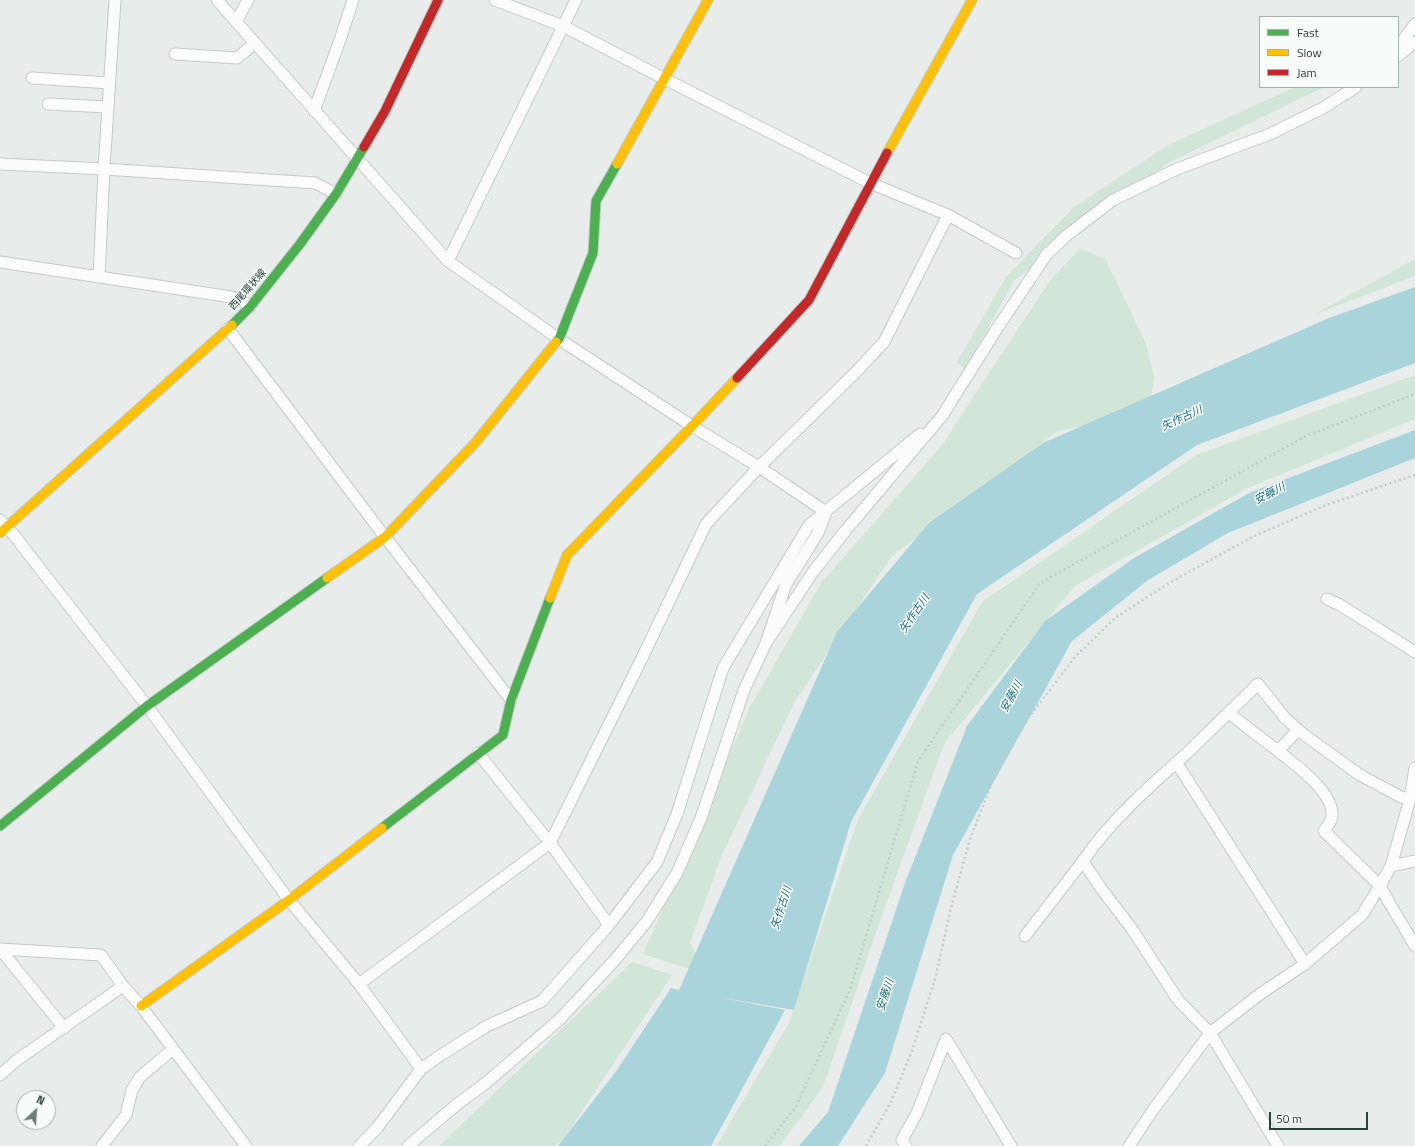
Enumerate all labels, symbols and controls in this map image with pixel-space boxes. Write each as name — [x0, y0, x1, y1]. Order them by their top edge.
legend — [1259, 16, 1399, 88]
text: Fast — [1297, 23, 1319, 42]
text: Slow — [1297, 43, 1322, 62]
text: Jam — [1297, 63, 1317, 82]
street label: 西尾環状線 — [227, 267, 269, 313]
water label: 矢作古川 — [1159, 404, 1205, 434]
water label: 安藤川 — [1252, 481, 1288, 507]
water label: 矢作古川 — [897, 592, 933, 636]
water label: 安藤川 — [998, 679, 1026, 715]
water label: 矢作古川 — [769, 885, 795, 931]
water label: 安藤川 — [874, 977, 898, 1013]
north arrow — [16, 1090, 56, 1130]
text: N — [34, 1091, 47, 1109]
scale bar — [1271, 1104, 1370, 1130]
text: 50 m — [1276, 1109, 1302, 1128]

